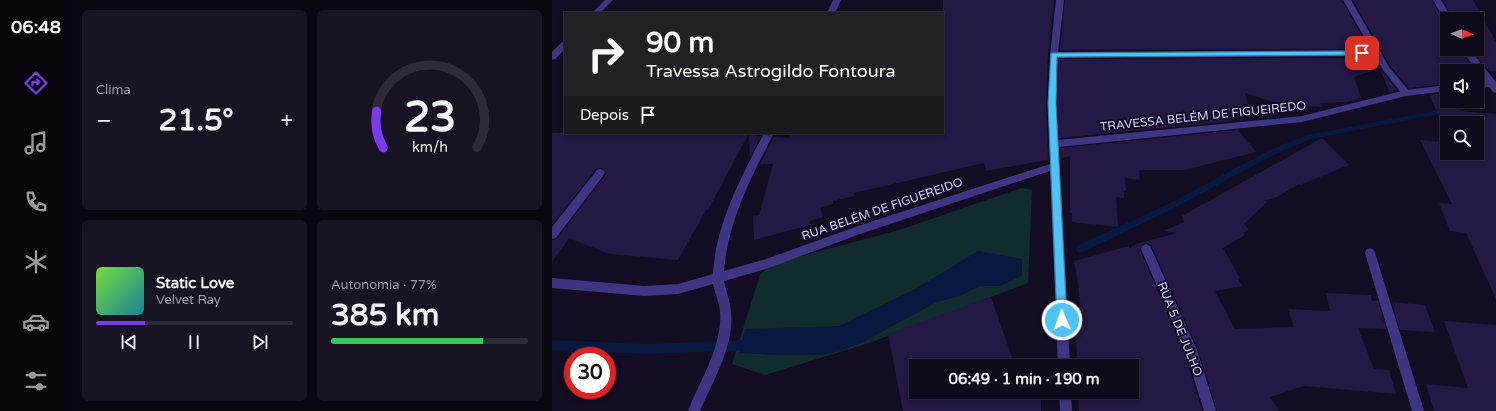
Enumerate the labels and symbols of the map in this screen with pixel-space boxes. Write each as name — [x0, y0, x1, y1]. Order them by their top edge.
north arrow — [1440, 12, 1484, 56]
pin — [1345, 36, 1379, 70]
street label: TRAVESSA BELÉM DE FIGUEIREDO — [1099, 98, 1307, 134]
street label: RUA BELÉM DE FIGUEREIDO — [800, 175, 965, 243]
street label: RUA 5 DE JULHO — [1155, 280, 1205, 378]
position arrow — [1041, 299, 1083, 341]
speed limit sign: 30 — [564, 347, 616, 399]

